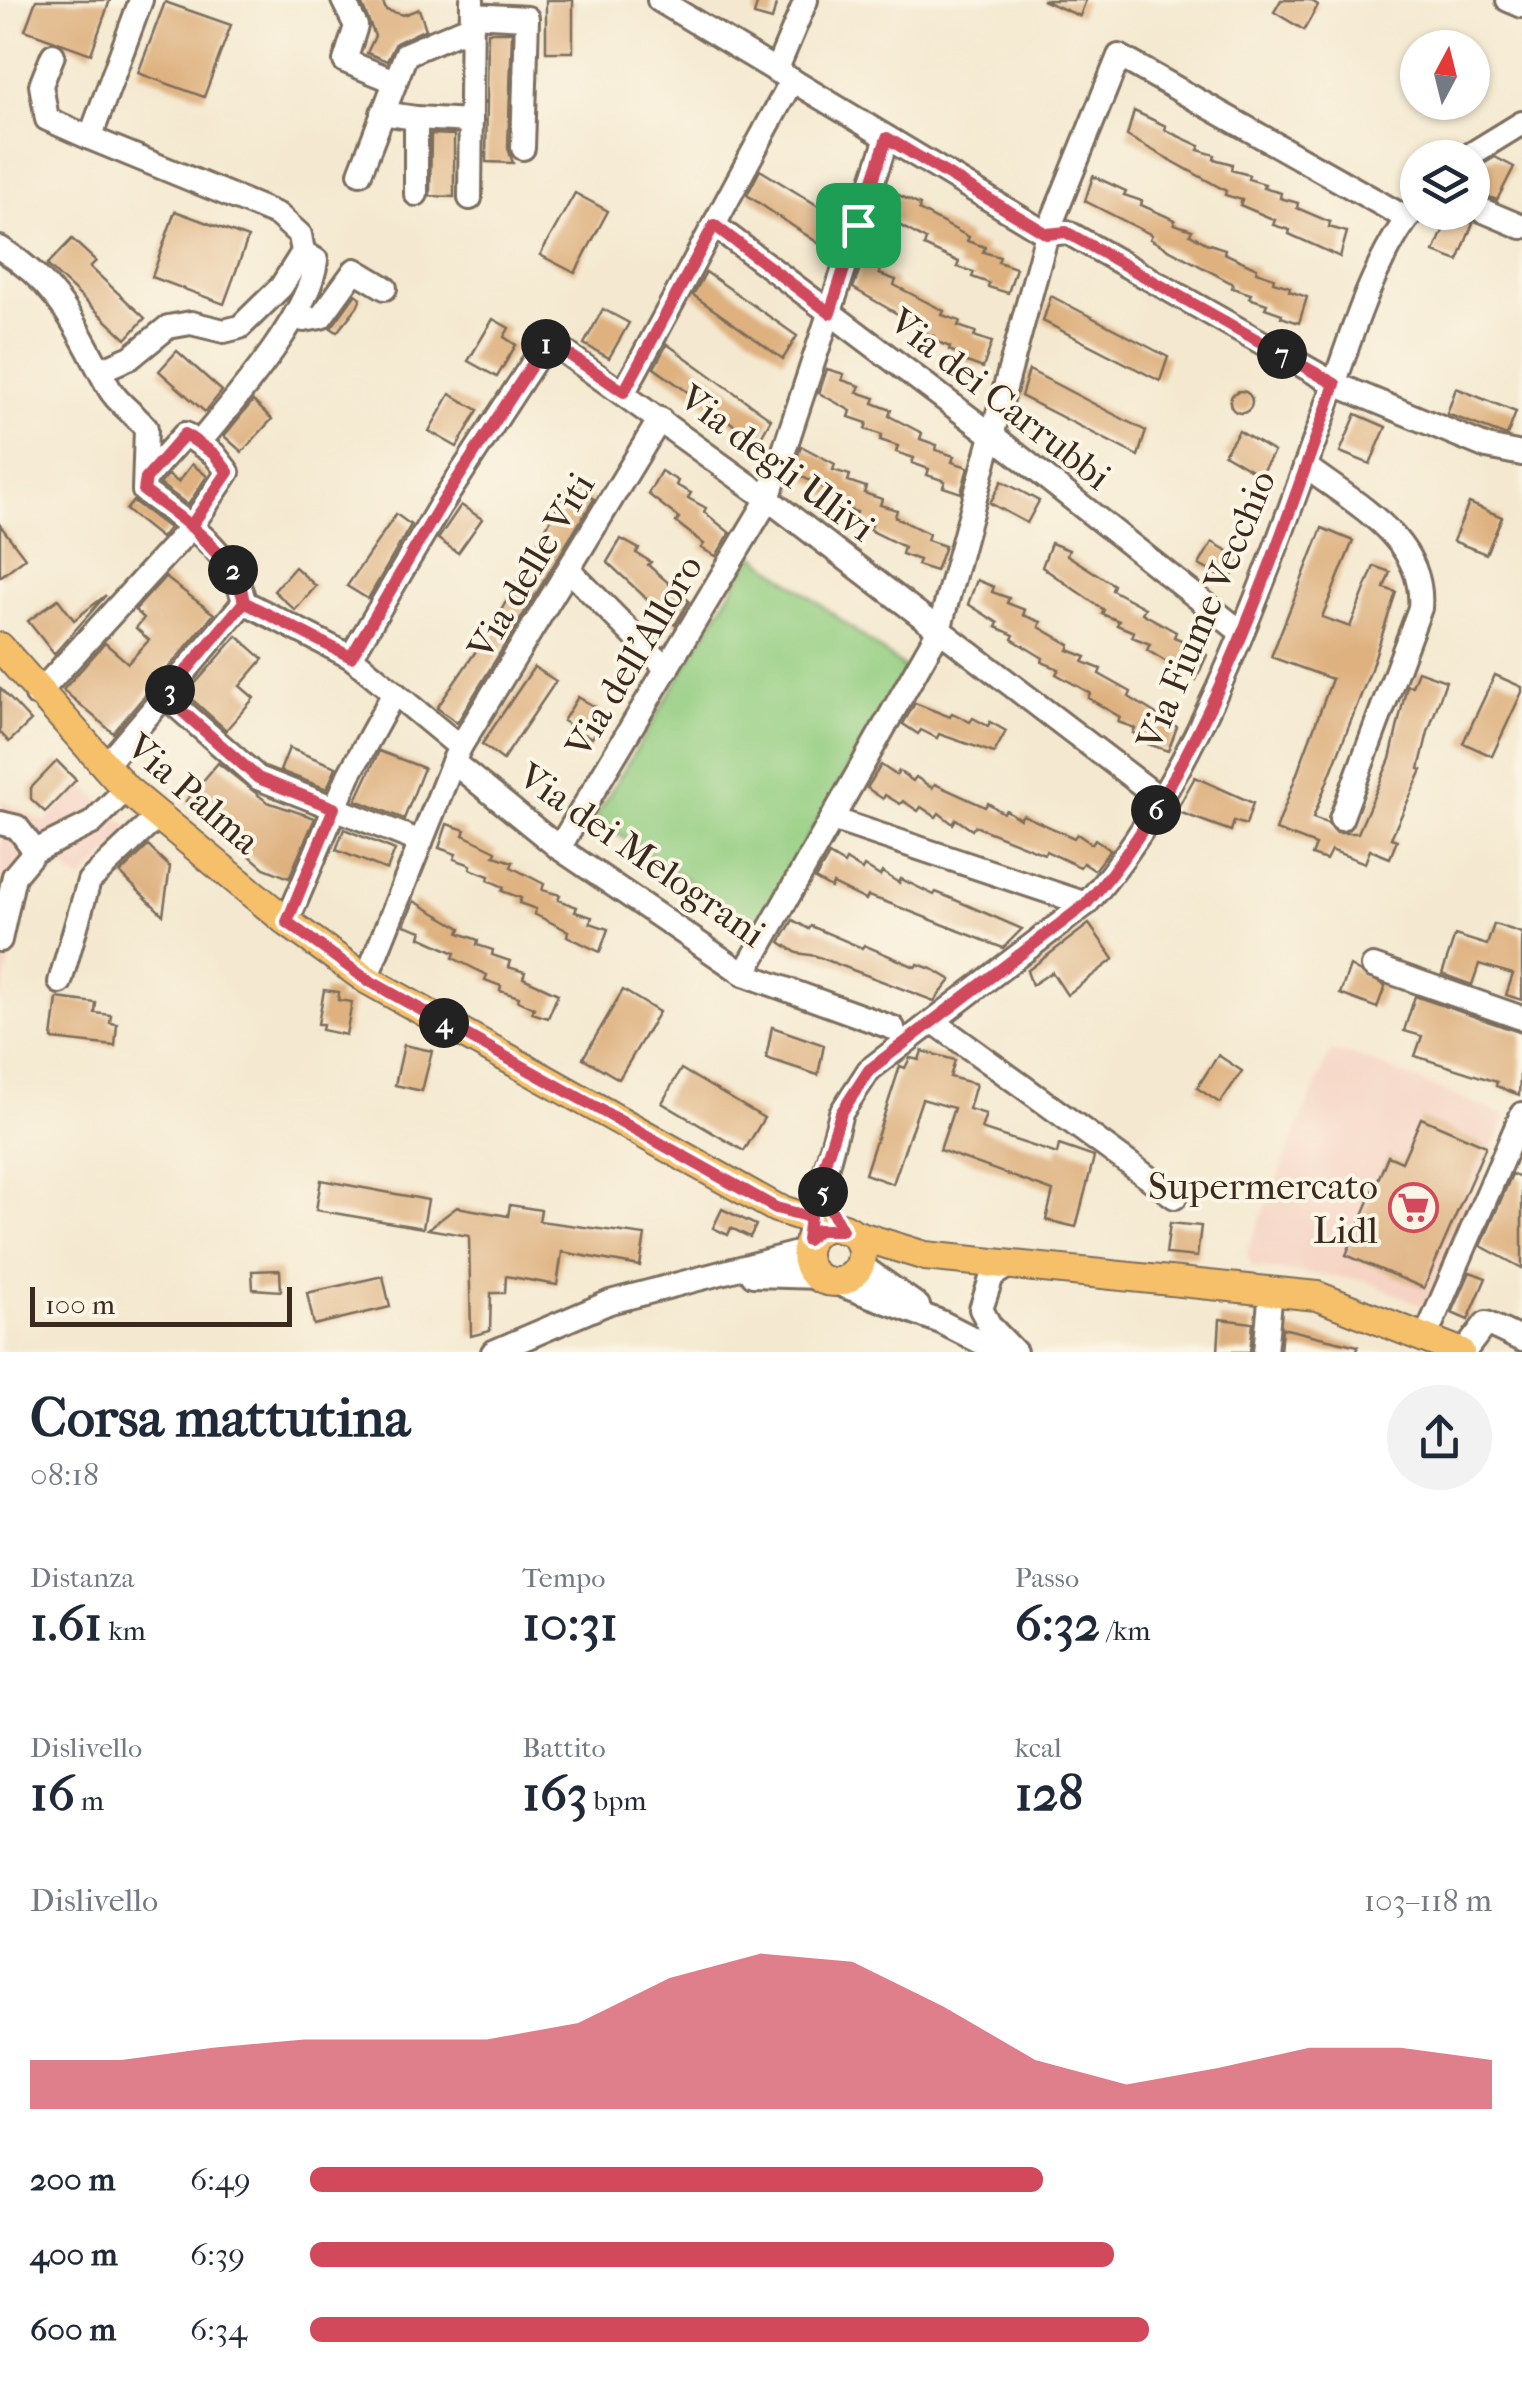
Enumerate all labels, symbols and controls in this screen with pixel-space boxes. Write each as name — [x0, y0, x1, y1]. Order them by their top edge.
north arrow — [1400, 30, 1490, 120]
map controls — [1400, 30, 1490, 230]
button: layers — [1400, 140, 1490, 230]
pin — [816, 183, 901, 268]
icon: arrive — [831, 198, 886, 253]
street label: Via dei Carrubbi — [880, 298, 1119, 499]
pin: 1 — [521, 319, 571, 369]
text: 1 — [541, 327, 551, 360]
pin: 7 — [1257, 329, 1307, 379]
text: 7 — [1275, 337, 1289, 370]
street label: Via degli Ulivi — [670, 375, 883, 551]
street label: Via Fiume Vecchio — [1126, 464, 1285, 757]
street label: Via delle Viti — [457, 465, 604, 668]
pin: 2 — [208, 545, 258, 595]
street label: Via dell'Alloro — [555, 547, 712, 766]
text: 2 — [226, 553, 240, 586]
pin: 3 — [145, 665, 195, 715]
text: 3 — [164, 673, 176, 706]
street label: Via Palma — [117, 723, 269, 864]
street label: Via dei Melograni — [509, 753, 774, 957]
pin: 6 — [1131, 785, 1181, 835]
text: 6 — [1148, 793, 1164, 826]
pin: 4 — [419, 998, 469, 1048]
text: 4 — [436, 1006, 452, 1039]
place label: Supermercato Lidl — [1148, 1164, 1378, 1253]
pin: 5 — [798, 1167, 848, 1217]
text: 5 — [817, 1175, 829, 1208]
supermarket icon: Supermercato Lidl — [1387, 1182, 1439, 1234]
scale bar — [30, 1282, 292, 1326]
text: 100 m — [45, 1288, 115, 1321]
button: share — [1387, 1385, 1492, 1490]
text: Corsa mattutina — [30, 1386, 410, 1450]
text: 08:18 — [30, 1456, 99, 1493]
text: Distanza — [30, 1561, 135, 1594]
text: Tempo — [522, 1561, 605, 1594]
text: Passo — [1015, 1561, 1079, 1594]
text: 1.61 — [30, 1594, 102, 1653]
text: 10:31 — [522, 1594, 618, 1653]
text: 6:32 — [1015, 1594, 1100, 1653]
text: km — [102, 1614, 146, 1647]
text: /km — [1100, 1614, 1151, 1647]
text: Dislivello — [30, 1731, 142, 1764]
text: Battito — [522, 1731, 606, 1764]
text: kcal — [1015, 1731, 1062, 1764]
text: 16 — [30, 1764, 75, 1823]
text: 163 — [522, 1764, 588, 1823]
text: 128 — [1015, 1764, 1083, 1823]
text: m — [75, 1784, 104, 1817]
text: bpm — [588, 1784, 647, 1817]
text: Dislivello — [30, 1882, 158, 1919]
text: 103–118 m — [1364, 1882, 1492, 1919]
text: 200 m — [30, 2161, 115, 2198]
text: 6:49 — [190, 2161, 251, 2198]
text: 400 m — [30, 2236, 118, 2273]
text: 6:39 — [190, 2236, 245, 2273]
text: 600 m — [30, 2311, 116, 2348]
text: 6:34 — [190, 2311, 247, 2348]

